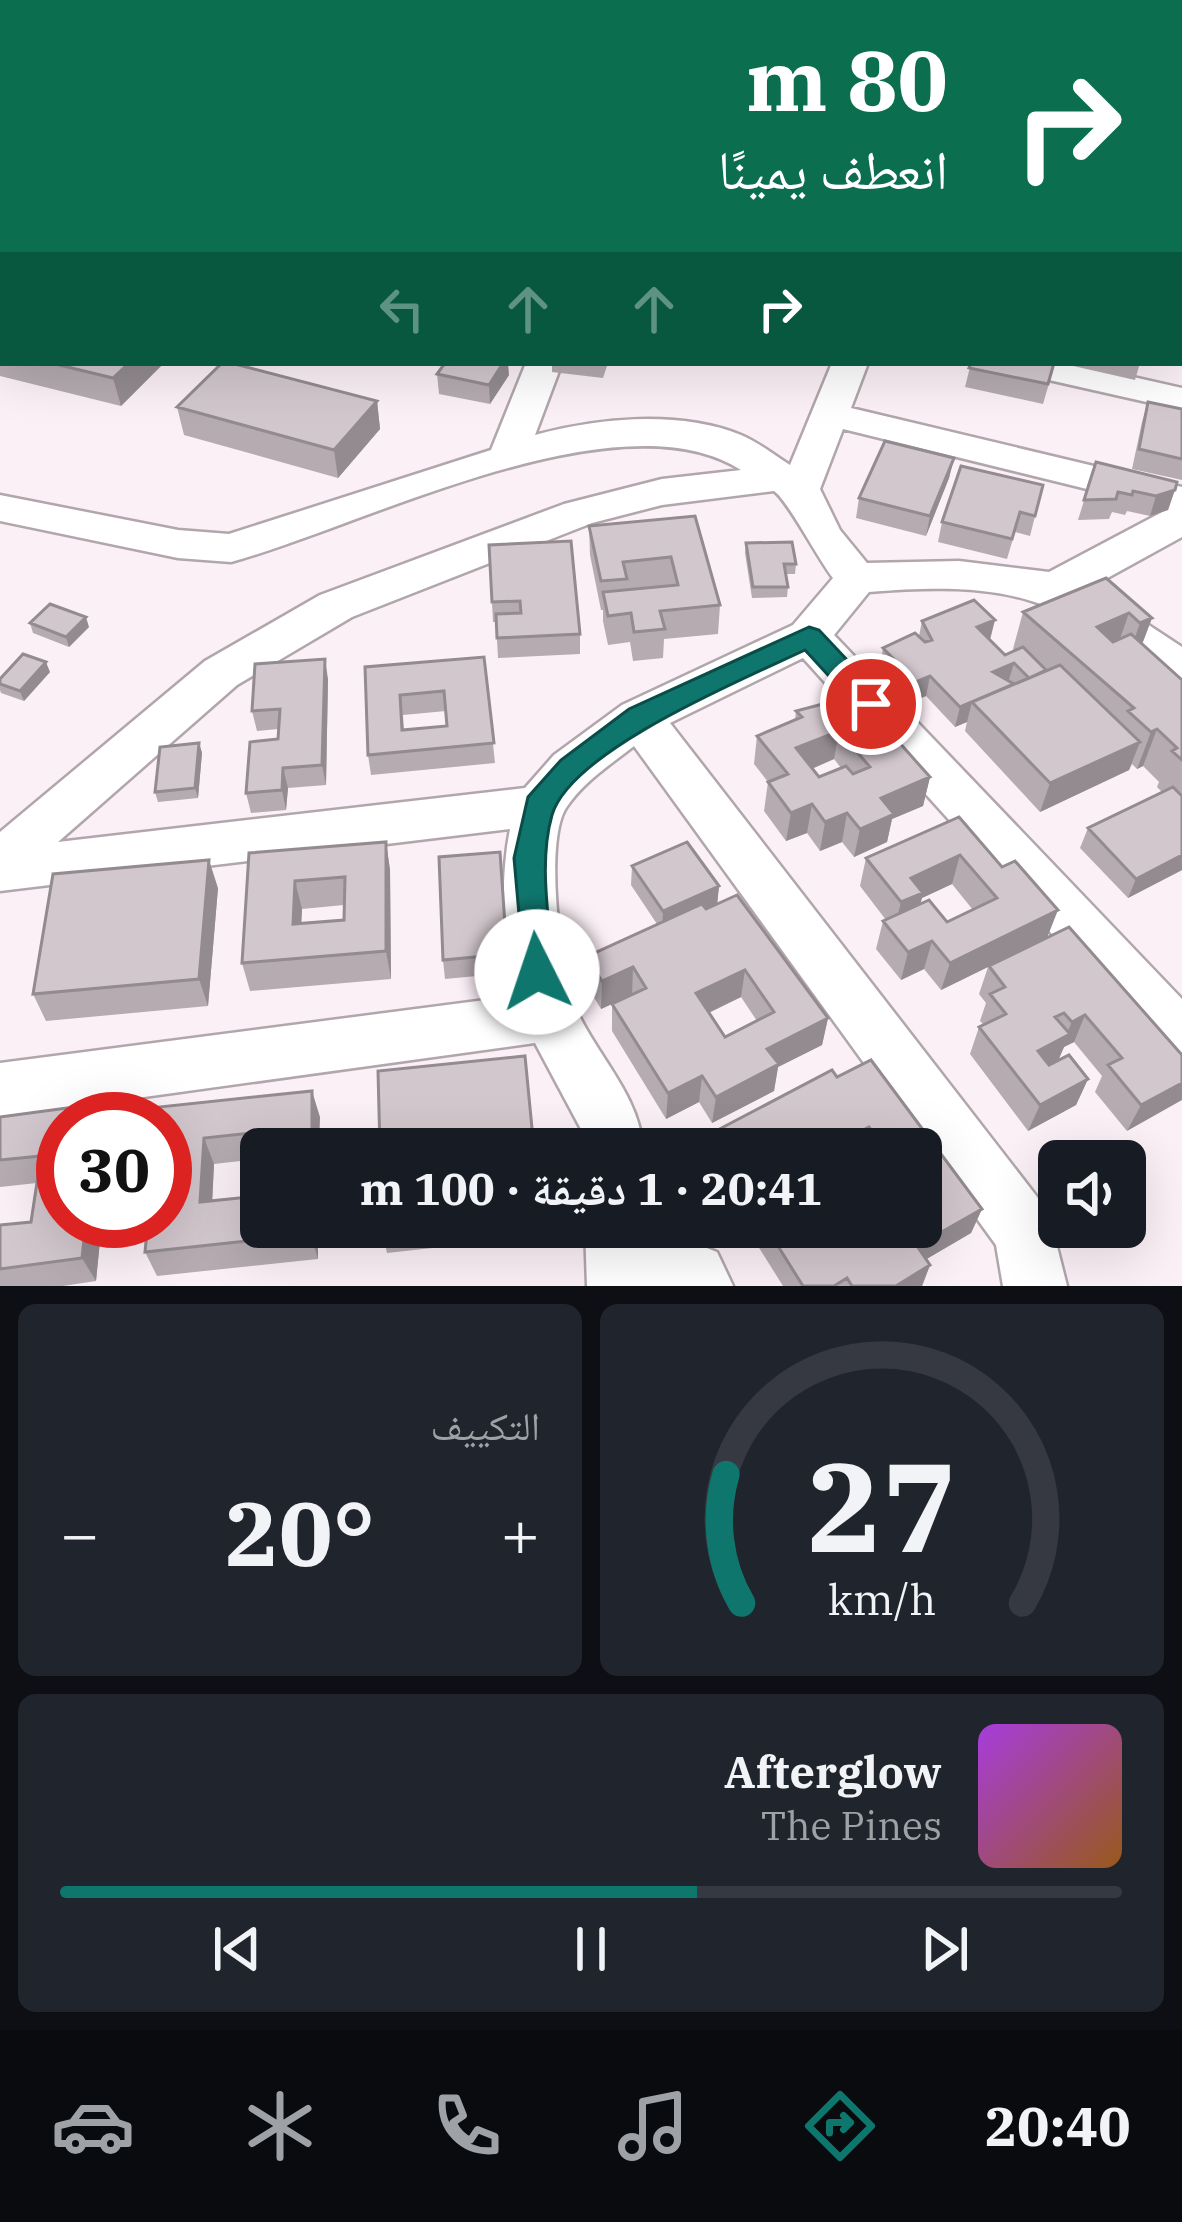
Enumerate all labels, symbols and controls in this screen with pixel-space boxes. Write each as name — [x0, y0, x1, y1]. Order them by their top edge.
text: 80 m — [746, 25, 948, 134]
icon: right — [990, 48, 1146, 204]
text: انعطف يمينًا — [718, 134, 948, 204]
icon: left — [369, 276, 435, 342]
icon: ahead — [495, 276, 561, 342]
icon: ahead — [621, 276, 687, 342]
icon: right — [747, 276, 813, 342]
pin — [820, 653, 922, 755]
icon: arrive — [838, 671, 904, 737]
position arrow — [474, 909, 600, 1035]
speed limit sign: 30 — [36, 1092, 192, 1248]
map controls — [1038, 1140, 1146, 1248]
button: sound — [1038, 1140, 1146, 1248]
text: 20:41 · 1 دقيقة · 100 m — [360, 1159, 822, 1217]
text: التكييف — [431, 1400, 540, 1451]
text: 27 — [807, 1424, 957, 1586]
text: 20° — [225, 1474, 375, 1591]
text: − — [60, 1490, 100, 1576]
text: + — [500, 1490, 540, 1576]
text: km/h — [828, 1571, 936, 1627]
text: Afterglow — [724, 1742, 942, 1800]
text: The Pines — [761, 1800, 942, 1851]
icon: previous — [204, 1916, 270, 1982]
icon: pause — [558, 1916, 624, 1982]
icon: next — [912, 1916, 978, 1982]
icon: car — [51, 2084, 135, 2168]
icon: climate — [238, 2084, 322, 2168]
icon: phone — [425, 2084, 509, 2168]
icon: music — [611, 2084, 695, 2168]
icon: directions — [798, 2084, 882, 2168]
text: 20:40 — [985, 2091, 1131, 2161]

